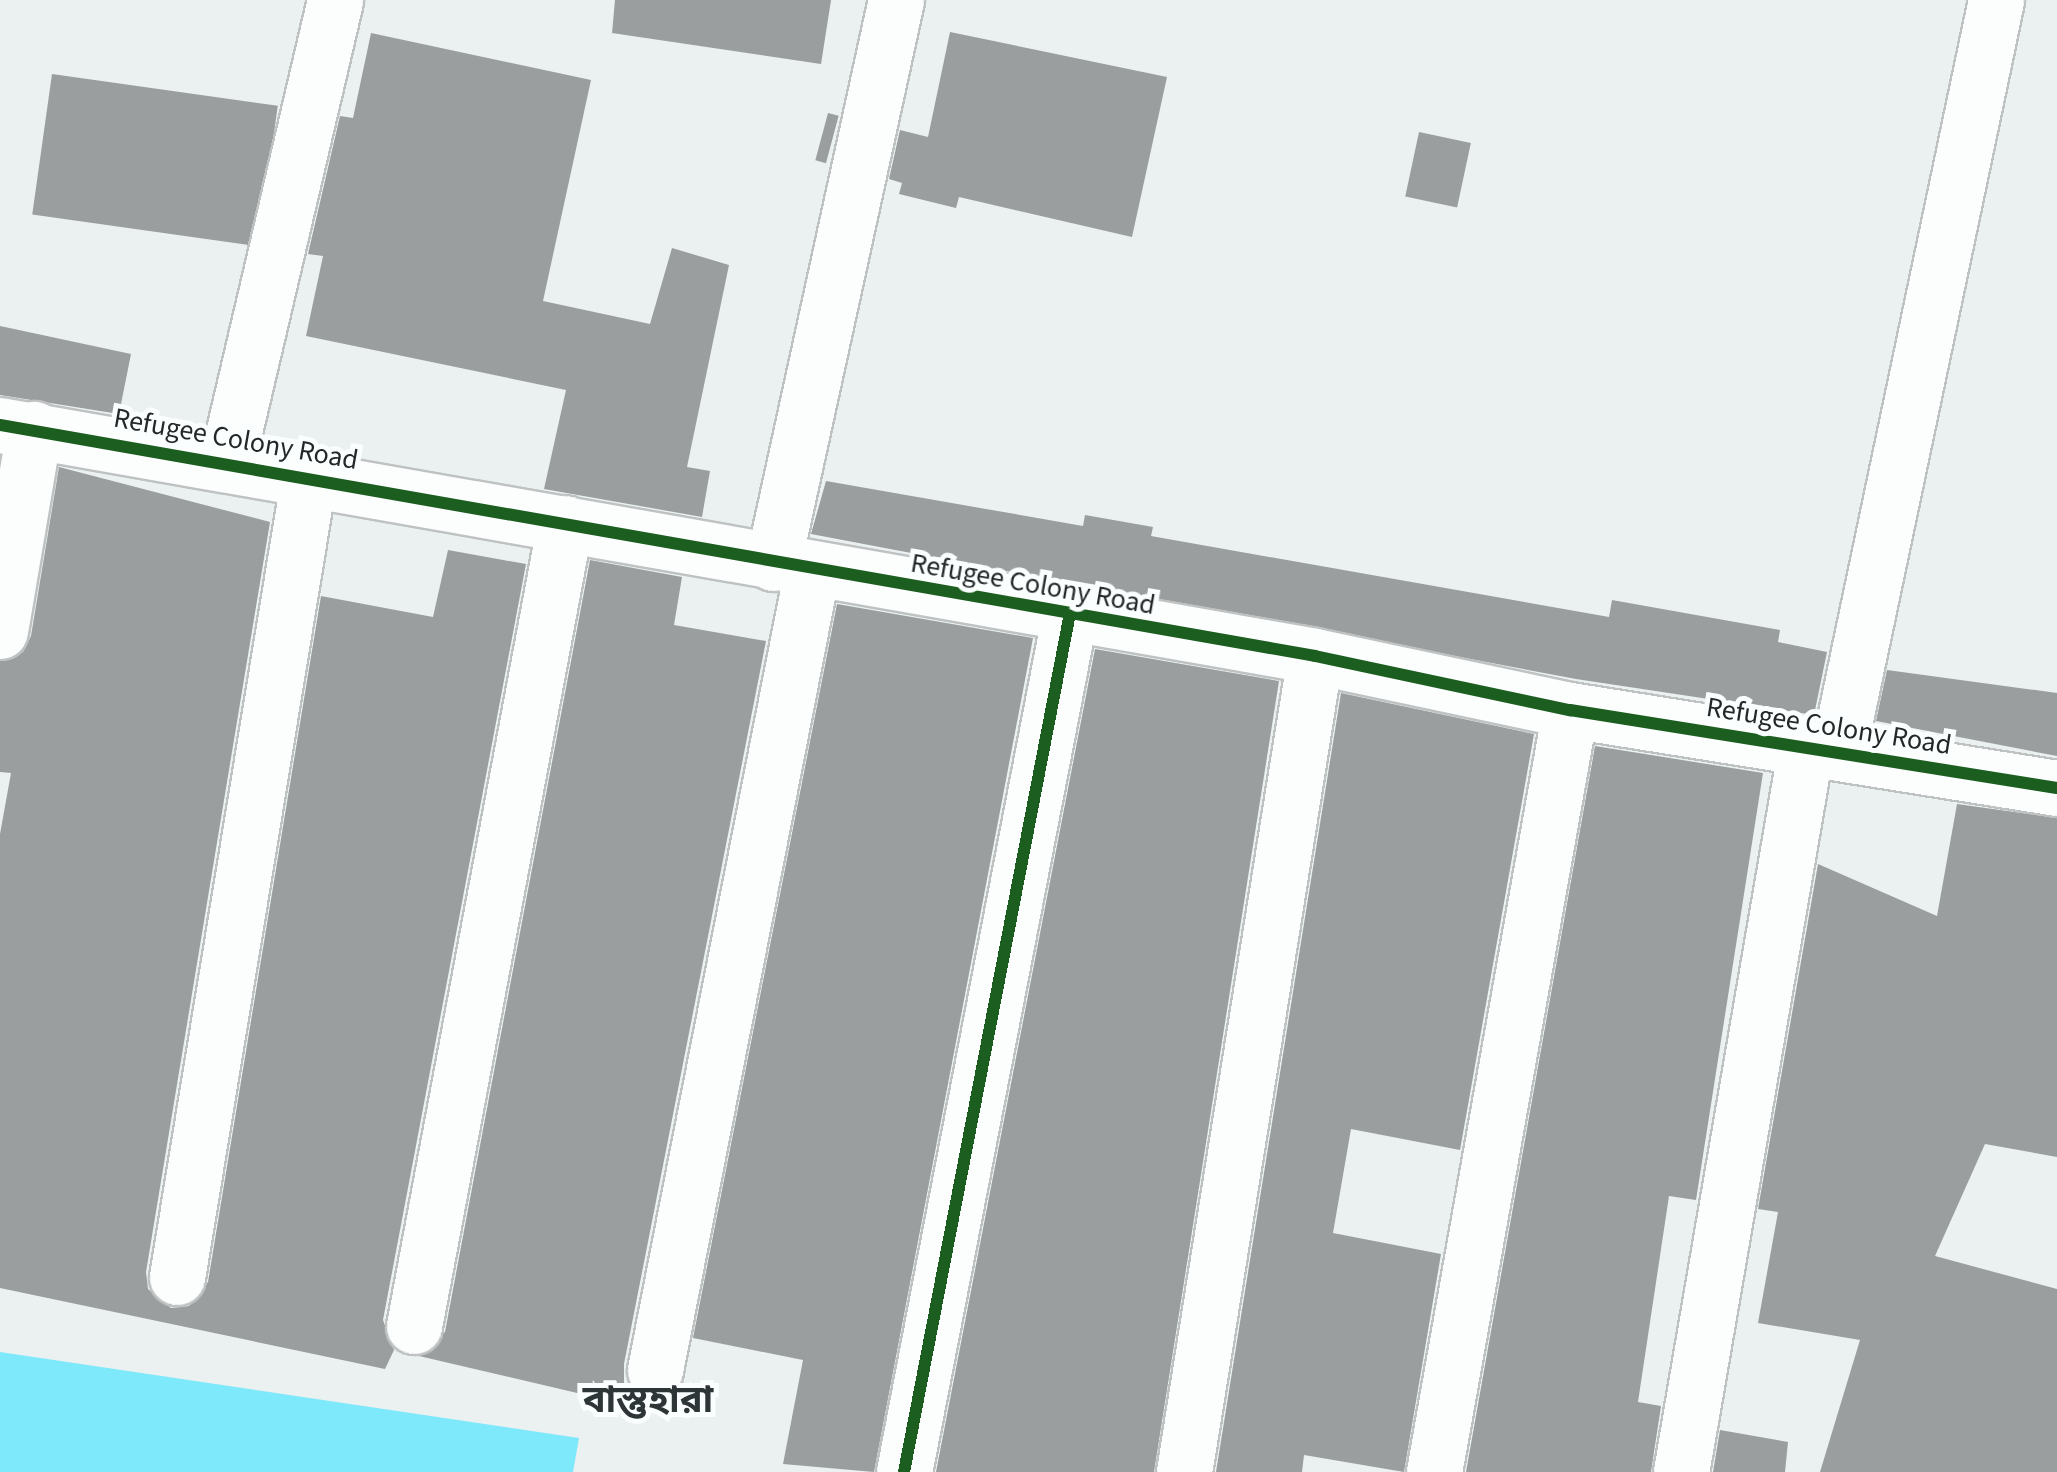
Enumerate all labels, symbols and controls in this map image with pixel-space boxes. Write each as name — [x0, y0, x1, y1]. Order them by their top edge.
street label: Refugee Colony Road — [111, 401, 361, 477]
street label: Refugee Colony Road — [908, 546, 1158, 622]
street label: Refugee Colony Road — [1704, 690, 1954, 762]
district label: বাস্তুহারা — [583, 1378, 713, 1424]

